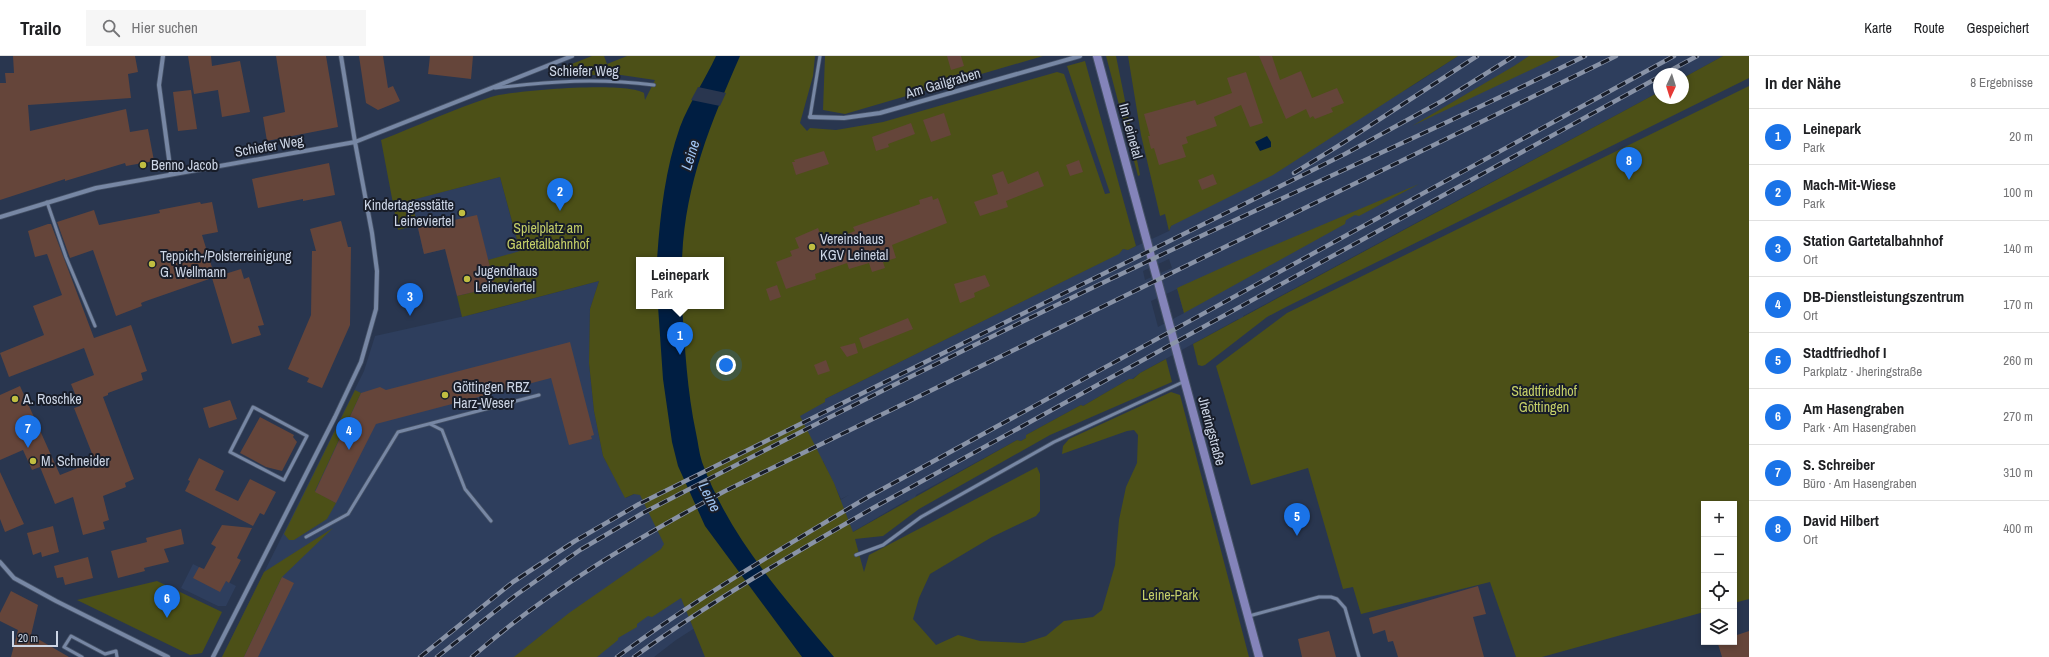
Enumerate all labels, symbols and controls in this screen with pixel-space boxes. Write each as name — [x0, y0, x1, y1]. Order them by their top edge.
search box — [86, 10, 366, 46]
text: Trailo — [20, 15, 62, 41]
icon: search — [100, 17, 122, 39]
text: Hier suchen — [132, 17, 198, 38]
text: Karte — [1864, 19, 1892, 37]
text: Route — [1914, 19, 1944, 37]
text: Gespeichert — [1966, 19, 2029, 37]
street label: Schiefer Weg — [549, 62, 619, 80]
street label: Am Gailgraben — [902, 64, 983, 103]
north arrow — [1653, 68, 1689, 104]
text: In der Nähe — [1765, 71, 1841, 94]
text: 8 Ergebnisse — [1970, 74, 2033, 91]
street label: Im Leinetal — [1115, 101, 1147, 161]
text: Leinepark — [1803, 118, 1861, 139]
text: 1 — [1775, 128, 1781, 145]
text: 20 m — [2009, 128, 2033, 145]
street label: Schiefer Weg — [233, 131, 305, 161]
water label: Leine — [675, 137, 705, 173]
text: Park — [1803, 139, 1825, 156]
pin: 8 — [1616, 147, 1642, 180]
place label: Benno Jacob — [151, 156, 218, 174]
marker: Benno Jacob — [138, 160, 148, 170]
text: Mach-Mit-Wiese — [1803, 174, 1896, 195]
pin: 2 — [547, 178, 573, 211]
text: 2 — [1775, 184, 1781, 201]
text: 100 m — [2003, 184, 2033, 201]
text: Park — [1803, 195, 1825, 212]
place label: Kindertagesstätte Leineviertel — [364, 196, 454, 230]
marker: Kindertagesstätte Leineviertel — [457, 208, 467, 218]
park label: Spielplatz am Gartetalbahnhof — [507, 219, 590, 253]
place label: Vereinshaus KGV Leinetal — [820, 230, 888, 264]
text: Station Gartetalbahnhof — [1803, 230, 1943, 251]
text: 3 — [1775, 240, 1781, 257]
text: 140 m — [2003, 240, 2033, 257]
marker: Vereinshaus KGV Leinetal — [807, 242, 817, 252]
place label: Teppich-/Polsterreinigung G. Wellmann — [160, 247, 292, 281]
text: Ort — [1803, 251, 1818, 268]
popup — [636, 257, 724, 309]
marker: Teppich-/Polsterreinigung G. Wellmann — [147, 259, 157, 269]
place label: Jugendhaus Leineviertel — [475, 262, 538, 296]
text: Leinepark — [651, 264, 709, 285]
marker: Jugendhaus Leineviertel — [462, 274, 472, 284]
pin: 3 — [397, 283, 423, 316]
text: Park — [651, 285, 673, 302]
text: DB-Dienstleistungszentrum — [1803, 286, 1964, 307]
text: 4 — [1775, 296, 1781, 313]
text: 170 m — [2003, 296, 2033, 313]
text: Ort — [1803, 307, 1818, 324]
pin: 1 — [667, 322, 693, 355]
text: Stadtfriedhof I — [1803, 342, 1886, 363]
text: 5 — [1775, 352, 1781, 369]
text: 260 m — [2003, 352, 2033, 369]
your location — [716, 355, 736, 375]
text: Parkplatz · Jheringstraße — [1803, 363, 1922, 380]
place label: Göttingen RBZ Harz-Weser — [453, 378, 530, 412]
park label: Stadtfriedhof Göttingen — [1511, 382, 1578, 416]
place label: A. Roschke — [22, 390, 82, 408]
marker: Göttingen RBZ Harz-Weser — [440, 390, 450, 400]
marker: A. Roschke — [10, 394, 20, 404]
street label: Jheringstraße — [1194, 394, 1230, 468]
text: Am Hasengraben — [1803, 398, 1904, 419]
text: 6 — [1775, 408, 1781, 425]
text: 270 m — [2003, 408, 2033, 425]
pin: 7 — [15, 415, 41, 448]
pin: 4 — [336, 417, 362, 450]
text: Park · Am Hasengraben — [1803, 419, 1916, 436]
place label: M. Schneider — [41, 452, 109, 470]
text: S. Schreiber — [1803, 454, 1875, 475]
marker: M. Schneider — [28, 456, 38, 466]
text: 7 — [1775, 464, 1781, 481]
text: 310 m — [2003, 464, 2033, 481]
text: Büro · Am Hasengraben — [1803, 475, 1917, 492]
water label: Leine — [694, 479, 726, 516]
map controls — [1701, 501, 1737, 645]
button: + — [1701, 501, 1737, 537]
pin: 5 — [1284, 503, 1310, 536]
text: David Hilbert — [1803, 510, 1879, 531]
text: 8 — [1775, 520, 1781, 537]
text: 400 m — [2003, 520, 2033, 537]
text: Ort — [1803, 531, 1818, 548]
button: − — [1701, 537, 1737, 573]
button: locate — [1701, 573, 1737, 609]
pin: 6 — [154, 585, 180, 618]
park label: Leine-Park — [1142, 586, 1198, 604]
button: layers — [1701, 609, 1737, 645]
scale bar — [12, 629, 58, 648]
text: 20 m — [18, 631, 38, 645]

